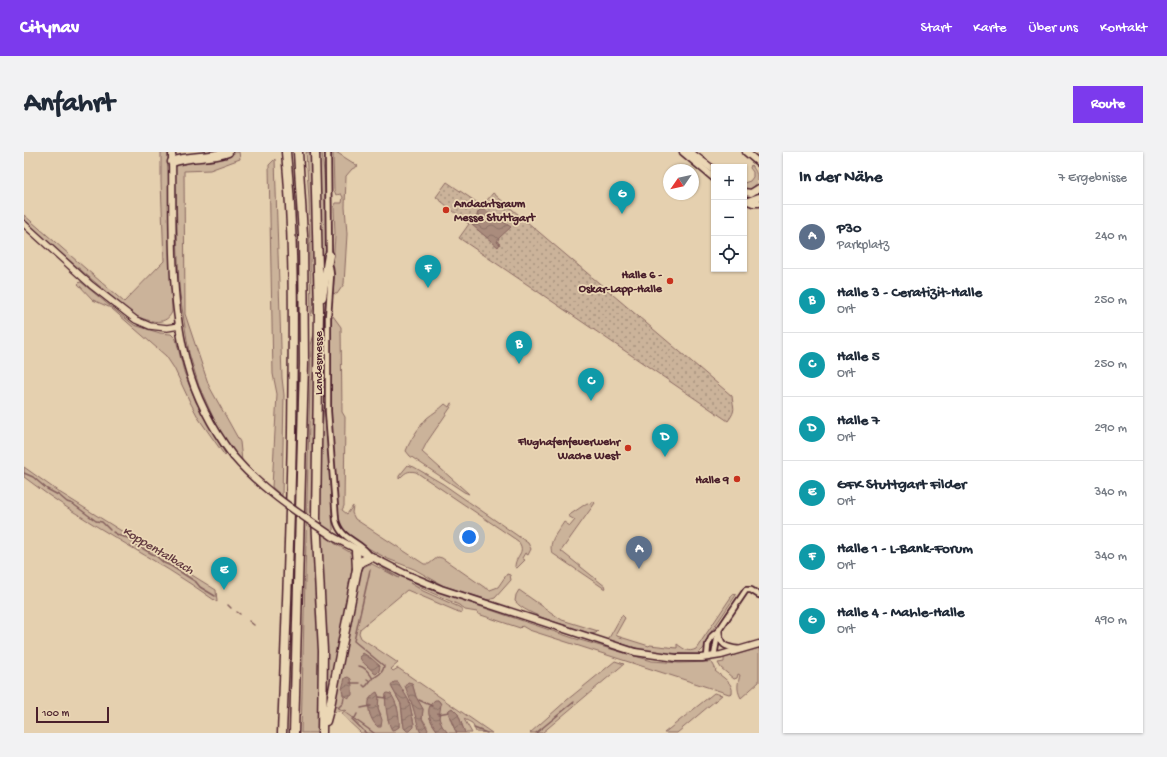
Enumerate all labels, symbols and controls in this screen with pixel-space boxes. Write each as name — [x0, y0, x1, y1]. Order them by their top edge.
text: Citynav — [20, 17, 79, 40]
text: Start — [921, 20, 951, 37]
text: Karte — [973, 20, 1007, 37]
text: Über uns — [1029, 20, 1078, 37]
text: Kontakt — [1100, 20, 1147, 37]
button: Route — [1073, 86, 1143, 123]
text: Anfahrt — [24, 88, 114, 121]
north arrow — [663, 164, 699, 200]
map controls — [711, 164, 747, 272]
button: + — [711, 164, 747, 200]
text: In der Nähe — [799, 168, 882, 188]
text: 7 Ergebnisse — [1058, 171, 1127, 186]
pin: G — [609, 181, 635, 214]
place label: Andachtsraum Messe Stuttgart — [453, 198, 536, 226]
button: − — [711, 200, 747, 236]
marker: Andachtsraum Messe Stuttgart — [441, 205, 451, 215]
text: P30 — [837, 220, 862, 238]
text: A — [808, 229, 816, 244]
text: 240 m — [1095, 229, 1127, 244]
button: locate — [711, 236, 747, 272]
text: Parkplatz — [837, 238, 889, 253]
pin: F — [415, 255, 441, 288]
place label: Halle 6 - Oskar-Lapp-Halle — [579, 269, 663, 297]
marker: Halle 6 - Oskar-Lapp-Halle — [665, 276, 675, 286]
text: Halle 3 - Ceratizit-Halle — [837, 284, 982, 302]
text: B — [809, 293, 815, 308]
text: 250 m — [1094, 293, 1127, 308]
text: Ort — [837, 302, 855, 317]
street label: Landesmesse — [313, 330, 327, 395]
pin: B — [506, 331, 532, 364]
text: Halle 5 — [837, 348, 880, 366]
text: C — [808, 357, 816, 372]
text: 250 m — [1094, 357, 1127, 372]
text: Ort — [837, 366, 855, 381]
pin: C — [578, 368, 604, 401]
text: Halle 7 — [837, 412, 880, 430]
text: D — [808, 421, 816, 436]
text: 290 m — [1094, 421, 1127, 436]
pin: D — [652, 424, 678, 457]
text: Ort — [837, 430, 855, 445]
place label: Flughafenfeuerwehr Wache West — [517, 436, 622, 464]
marker: Flughafenfeuerwehr Wache West — [623, 443, 633, 453]
place label: Halle 9 — [695, 474, 730, 488]
marker: Halle 9 — [732, 474, 742, 484]
text: GFK Stuttgart Filder — [837, 476, 966, 494]
text: E — [808, 485, 816, 500]
text: 340 m — [1094, 485, 1127, 500]
text: Ort — [837, 494, 855, 509]
water label: Koppentalbach — [119, 524, 197, 579]
your location — [459, 527, 479, 547]
pin: A — [626, 536, 652, 569]
text: Halle 1 - L-Bank-Forum — [837, 540, 973, 558]
text: F — [809, 549, 815, 564]
text: 340 m — [1094, 549, 1127, 564]
pin: E — [211, 557, 237, 590]
text: Ort — [837, 558, 855, 573]
text: Halle 4 - Mahle-Halle — [837, 604, 965, 622]
text: G — [808, 613, 816, 628]
text: 490 m — [1095, 613, 1127, 628]
text: Ort — [837, 622, 855, 637]
scale bar — [36, 705, 109, 724]
text: 100 m — [42, 708, 69, 720]

